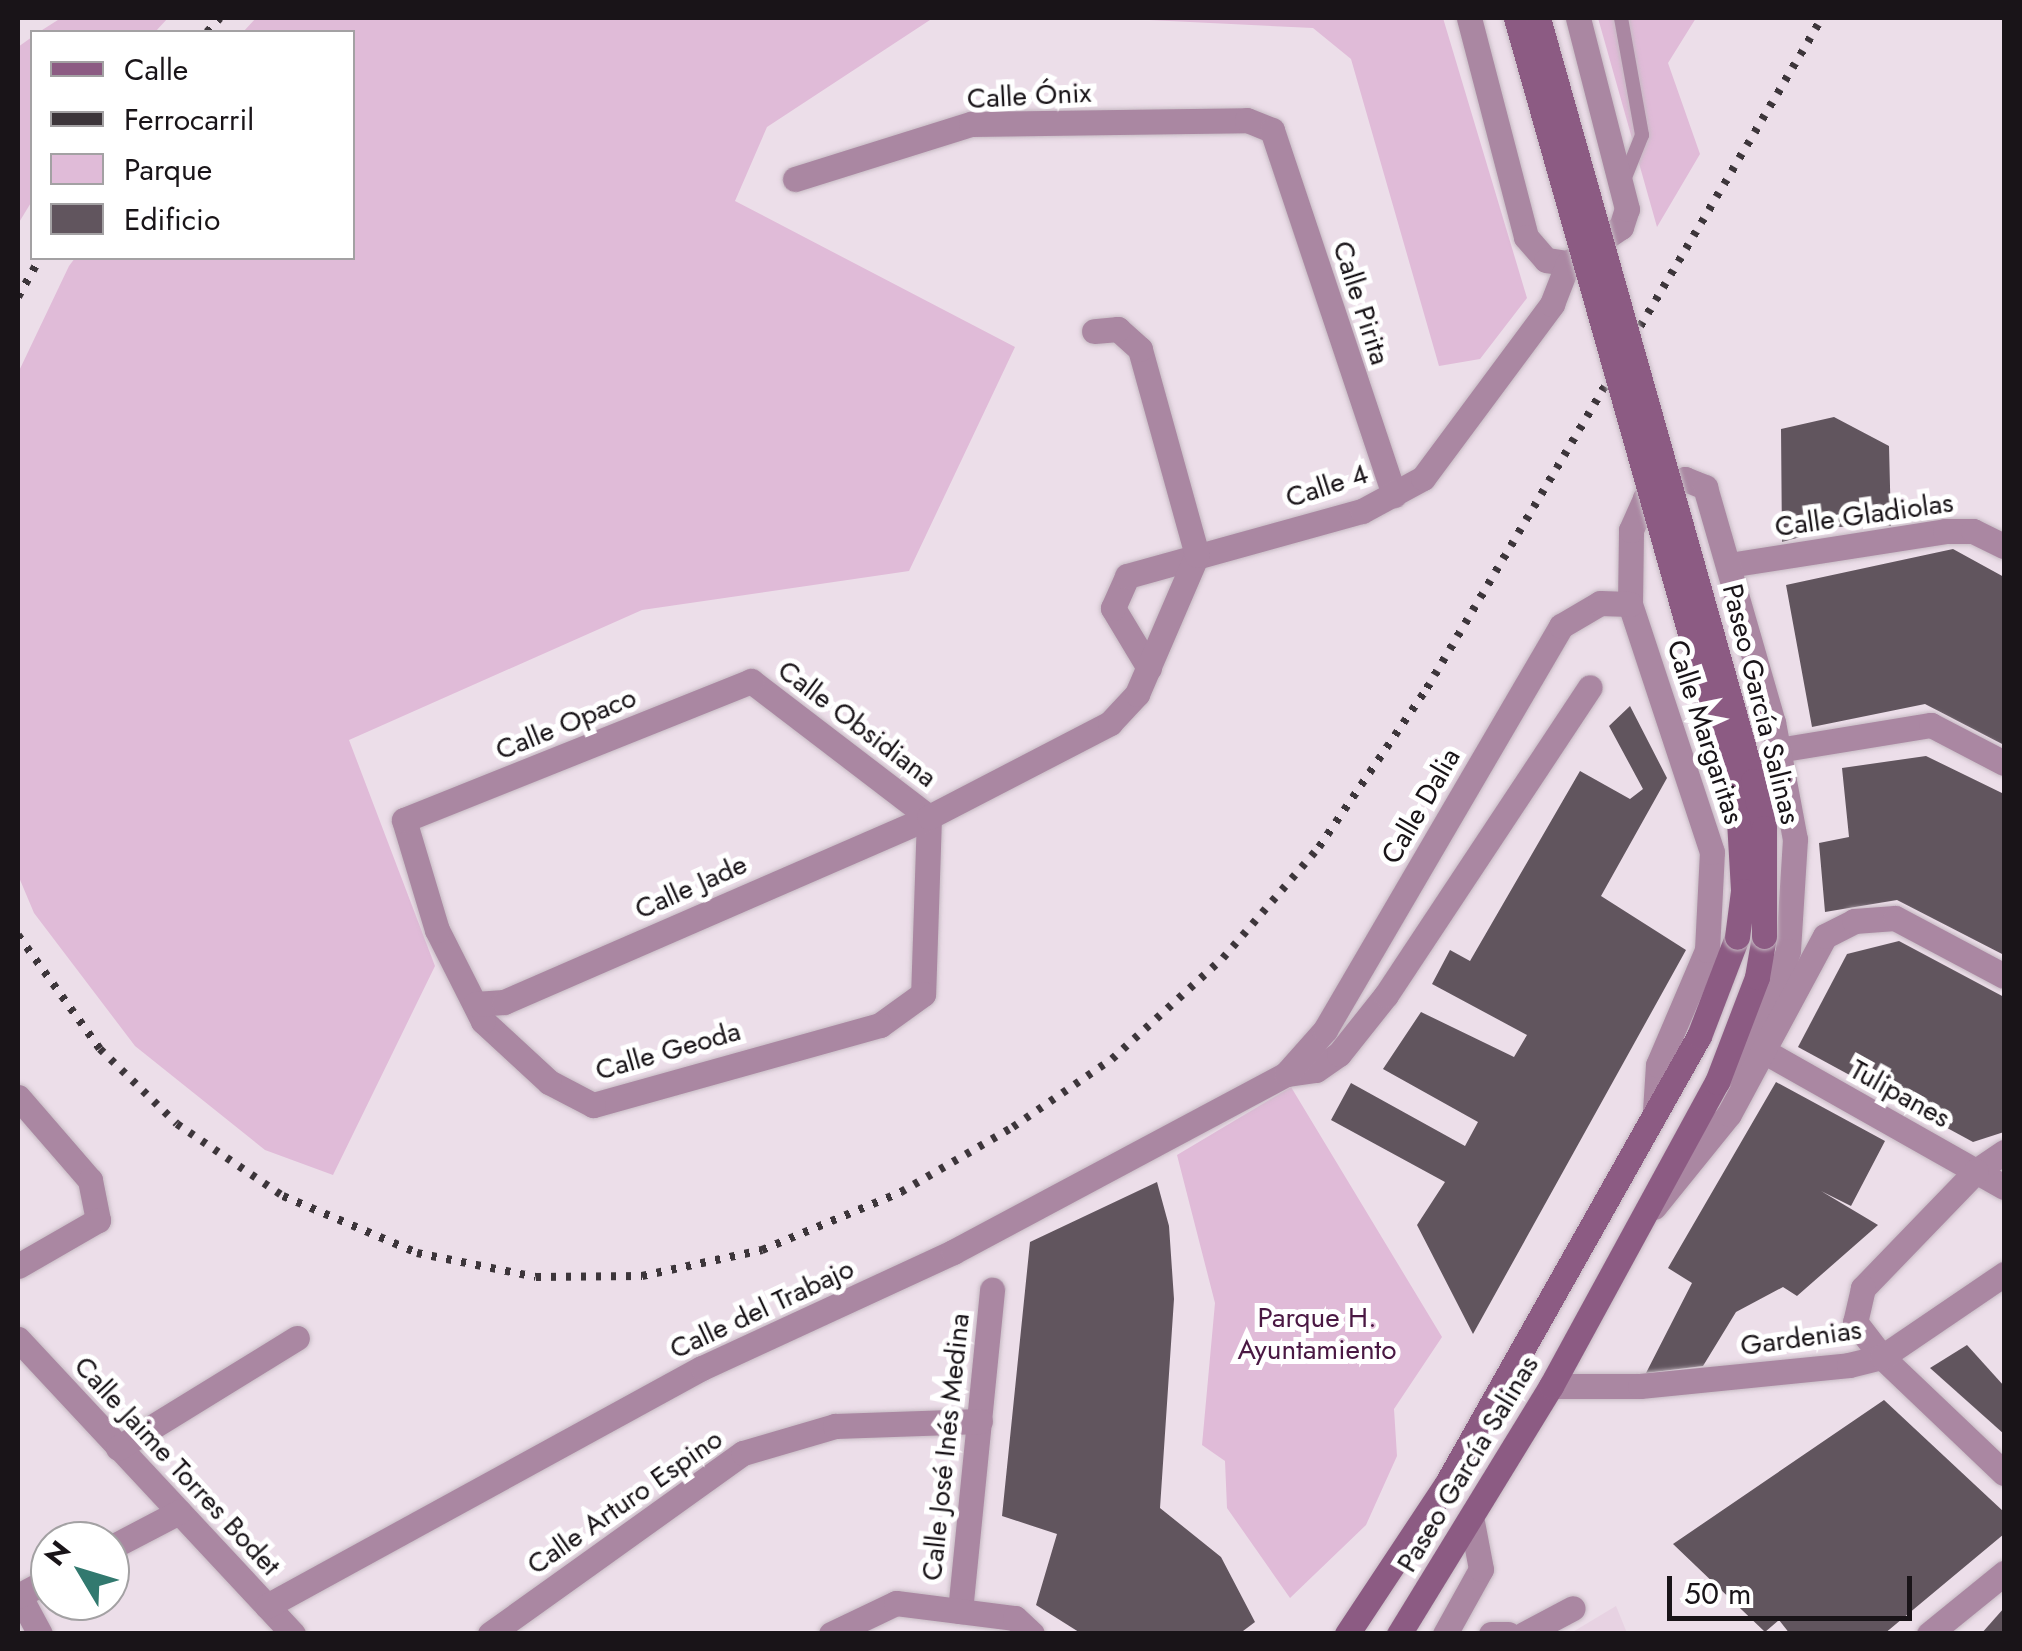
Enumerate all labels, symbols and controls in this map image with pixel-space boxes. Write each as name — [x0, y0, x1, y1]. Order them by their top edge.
legend — [30, 30, 355, 260]
text: Calle — [124, 48, 188, 91]
street label: Calle Ónix — [966, 76, 1092, 116]
text: Ferrocarril — [124, 98, 254, 141]
text: Parque — [124, 148, 212, 191]
text: Edificio — [124, 198, 220, 241]
street label: Calle Pirita — [1325, 237, 1397, 369]
street label: Calle 4 — [1282, 457, 1372, 515]
street label: Calle Gladiolas — [1773, 486, 1955, 544]
street label: Paseo García Salinas — [1715, 580, 1807, 828]
street label: Calle Margaritas — [1659, 636, 1751, 828]
street label: Calle Obsidiana — [771, 653, 943, 795]
street label: Calle Opaco — [491, 681, 641, 767]
street label: Calle Dalia — [1374, 742, 1468, 870]
street label: Calle Jade — [630, 847, 752, 927]
street label: Calle Geoda — [592, 1014, 744, 1088]
street label: Tulipanes — [1844, 1053, 1956, 1135]
street label: Calle del Trabajo — [665, 1252, 859, 1366]
park label: Parque H. Ayuntamiento — [1237, 1301, 1397, 1367]
street label: Calle José Inés Medina — [915, 1312, 977, 1582]
street label: Gardenias — [1738, 1313, 1864, 1363]
street label: Calle Jaime Torres Bodet — [67, 1350, 287, 1582]
street label: Paseo García Salinas — [1390, 1350, 1546, 1578]
street label: Calle Arturo Espino — [521, 1422, 729, 1582]
north arrow — [30, 1521, 130, 1621]
text: N — [35, 1532, 81, 1575]
scale bar — [1672, 1556, 1917, 1618]
text: 50 m — [1684, 1572, 1751, 1615]

